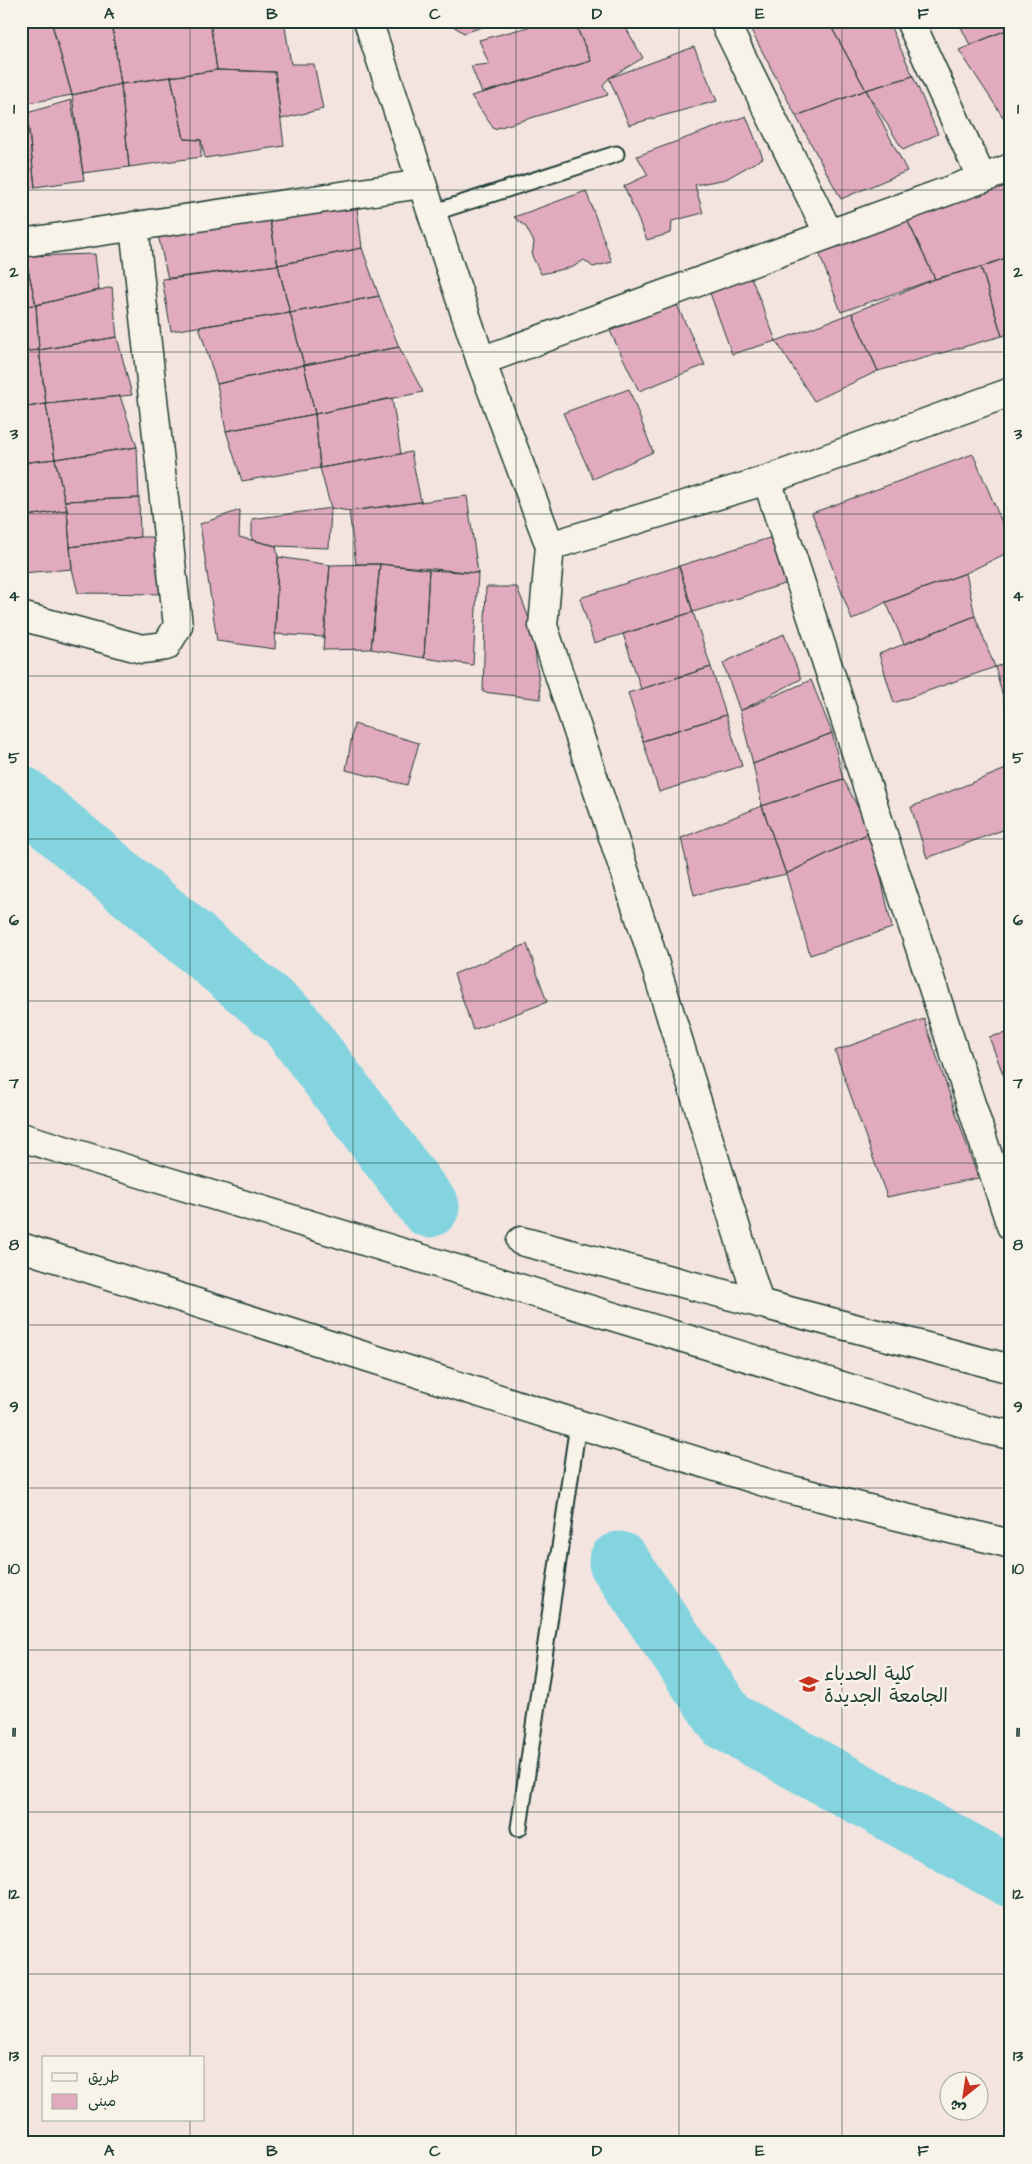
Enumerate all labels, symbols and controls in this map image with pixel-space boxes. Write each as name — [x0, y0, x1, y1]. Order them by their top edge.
text: A — [104, 3, 115, 25]
text: B — [266, 3, 278, 25]
text: C — [429, 3, 441, 25]
text: D — [592, 3, 603, 25]
text: E — [755, 3, 765, 25]
text: F — [917, 3, 929, 25]
text: 1 — [13, 98, 16, 120]
text: 1 — [1017, 98, 1020, 120]
text: 2 — [8, 261, 19, 283]
text: 2 — [1012, 261, 1023, 283]
text: 3 — [9, 423, 19, 445]
text: 3 — [1013, 423, 1023, 445]
text: 4 — [9, 585, 20, 607]
text: 4 — [1013, 585, 1024, 607]
text: 5 — [8, 747, 20, 769]
text: 5 — [1012, 747, 1024, 769]
text: 6 — [9, 909, 19, 931]
text: 6 — [1013, 909, 1023, 931]
text: 7 — [8, 1072, 19, 1094]
text: 7 — [1012, 1072, 1023, 1094]
text: 8 — [9, 1234, 20, 1256]
text: 8 — [1013, 1234, 1024, 1256]
text: 9 — [9, 1396, 19, 1418]
text: 9 — [1013, 1396, 1023, 1418]
text: 10 — [8, 1558, 20, 1580]
text: 10 — [1012, 1558, 1024, 1580]
place label: كلية الحدباء الجامعة الجديدة — [824, 1661, 948, 1710]
school or university icon: كلية الحدباء الجامعة الجديدة — [798, 1673, 820, 1695]
text: 11 — [12, 1721, 17, 1743]
text: 11 — [1016, 1721, 1021, 1743]
text: 12 — [8, 1883, 20, 1905]
text: 12 — [1012, 1883, 1024, 1905]
text: 13 — [9, 2045, 20, 2067]
text: 13 — [1013, 2045, 1024, 2067]
legend — [42, 2056, 205, 2122]
text: طريق — [88, 2067, 120, 2088]
north arrow — [940, 2072, 990, 2122]
text: مبنى — [88, 2091, 116, 2112]
text: ش — [946, 2094, 970, 2119]
text: A — [104, 2140, 115, 2162]
text: B — [266, 2140, 278, 2162]
text: C — [429, 2140, 441, 2162]
text: D — [592, 2140, 603, 2162]
text: E — [755, 2140, 765, 2162]
text: F — [917, 2140, 929, 2162]

